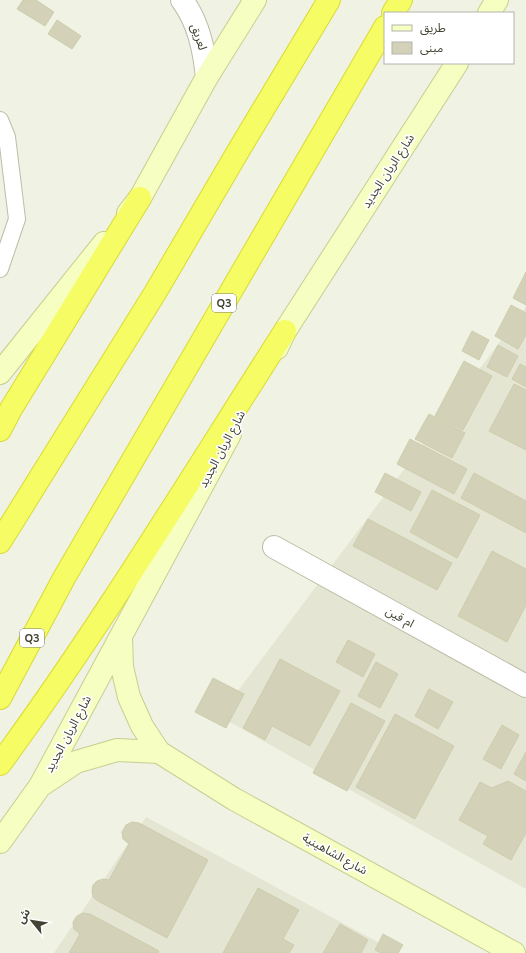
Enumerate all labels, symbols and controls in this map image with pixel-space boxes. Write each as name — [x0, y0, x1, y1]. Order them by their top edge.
legend — [384, 12, 514, 64]
text: طريق — [420, 20, 446, 36]
street label: لعريق — [187, 22, 211, 52]
text: مبنى — [420, 40, 443, 56]
street label: شارع الريان الجديد — [358, 131, 419, 212]
road number: Q3 — [212, 294, 236, 312]
street label: شارع الريان الجديد — [195, 408, 250, 491]
street label: ام قين — [382, 603, 417, 632]
road number: Q3 — [20, 629, 44, 647]
street label: شارع الريان الجديد — [41, 693, 96, 776]
street label: شارع الشاهينية — [299, 830, 370, 879]
north arrow — [12, 901, 52, 941]
text: ش — [14, 906, 34, 927]

